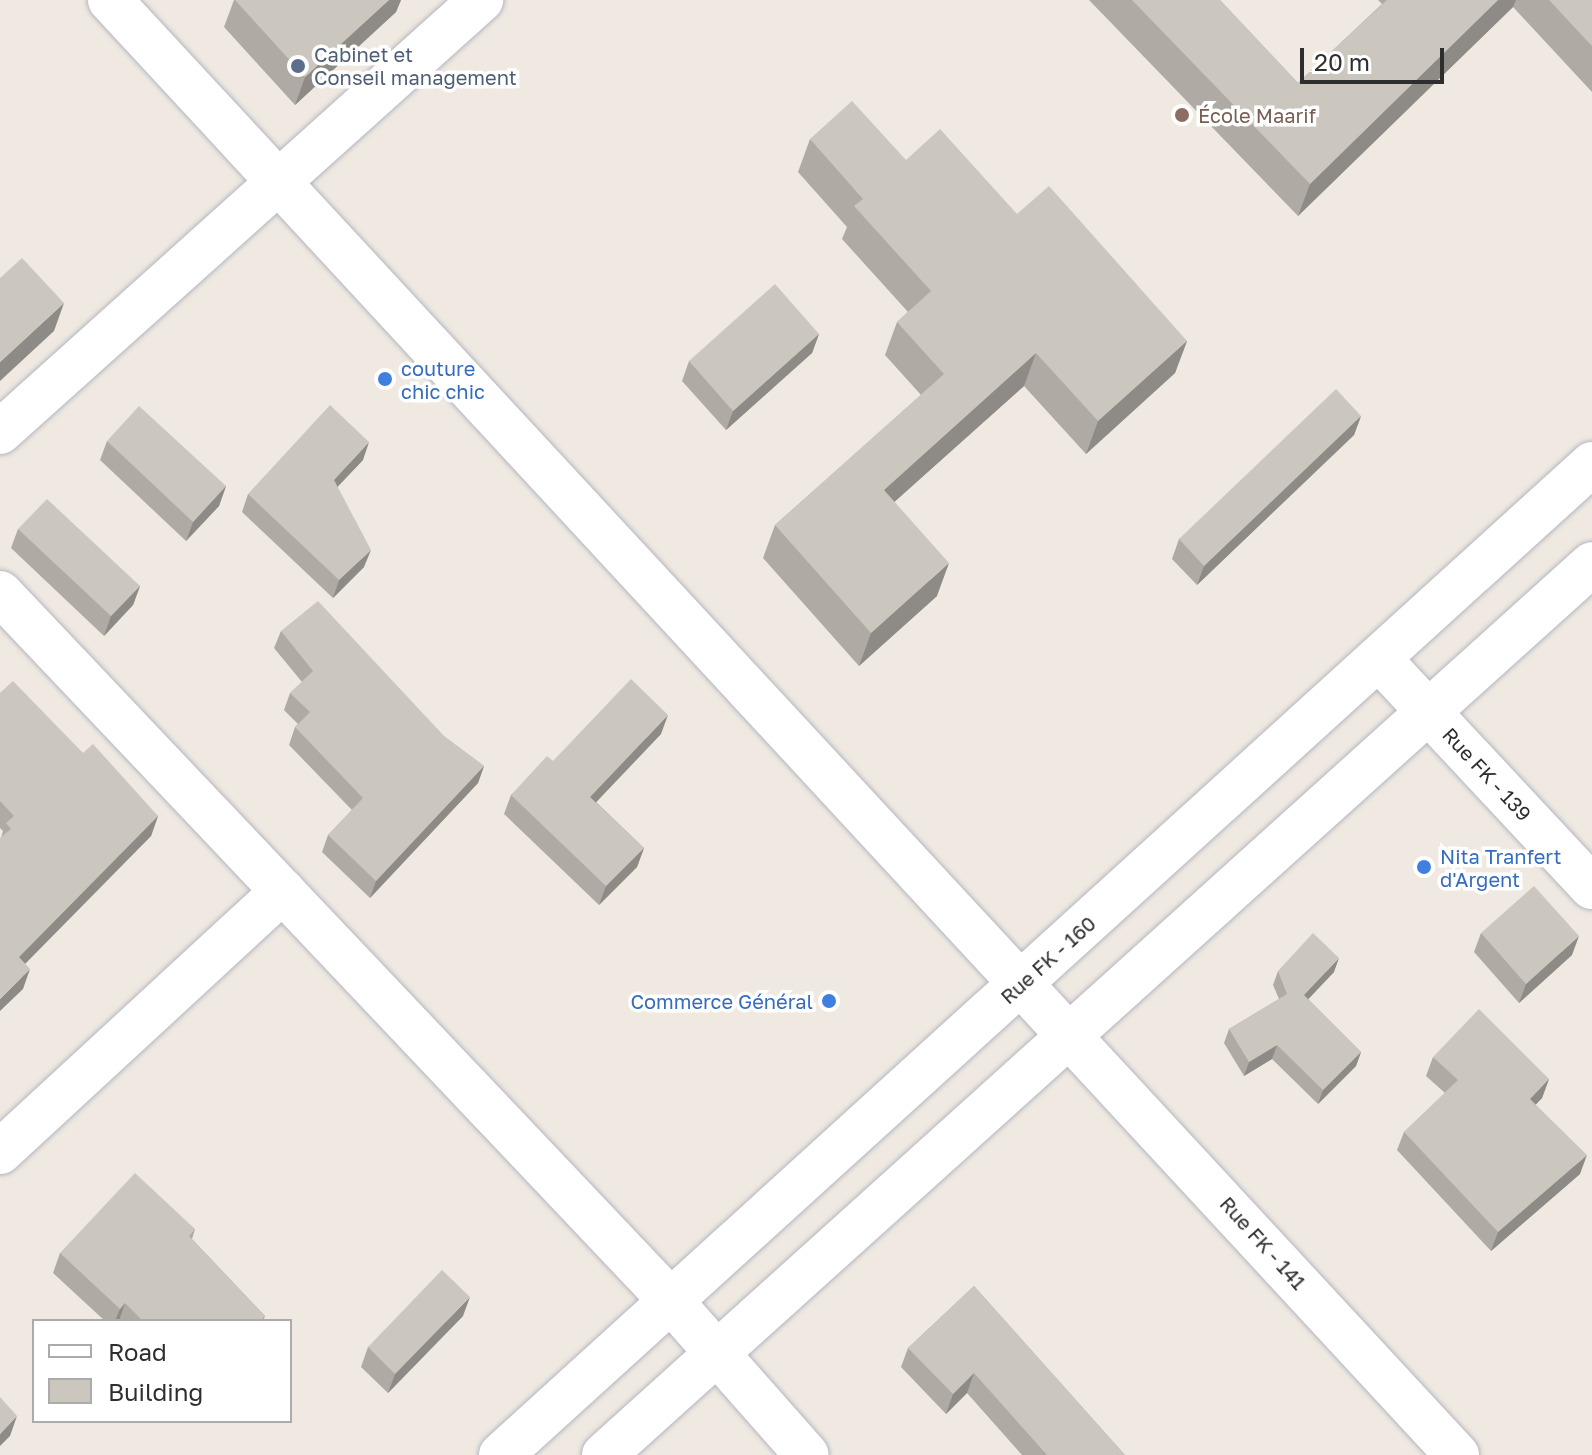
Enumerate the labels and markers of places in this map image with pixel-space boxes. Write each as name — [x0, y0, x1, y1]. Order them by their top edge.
place label: Cabinet et Conseil management — [314, 42, 517, 89]
marker: Cabinet et Conseil management — [289, 57, 307, 75]
place label: École Maarif — [1198, 103, 1316, 127]
marker: École Maarif — [1173, 106, 1191, 124]
place label: couture chic chic — [401, 356, 485, 403]
marker: couture chic chic — [376, 370, 394, 388]
place label: Nita Tranfert d'Argent — [1440, 844, 1562, 891]
marker: Nita Tranfert d'Argent — [1415, 858, 1433, 876]
place label: Commerce Général — [630, 989, 813, 1013]
marker: Commerce Général — [820, 992, 838, 1010]

